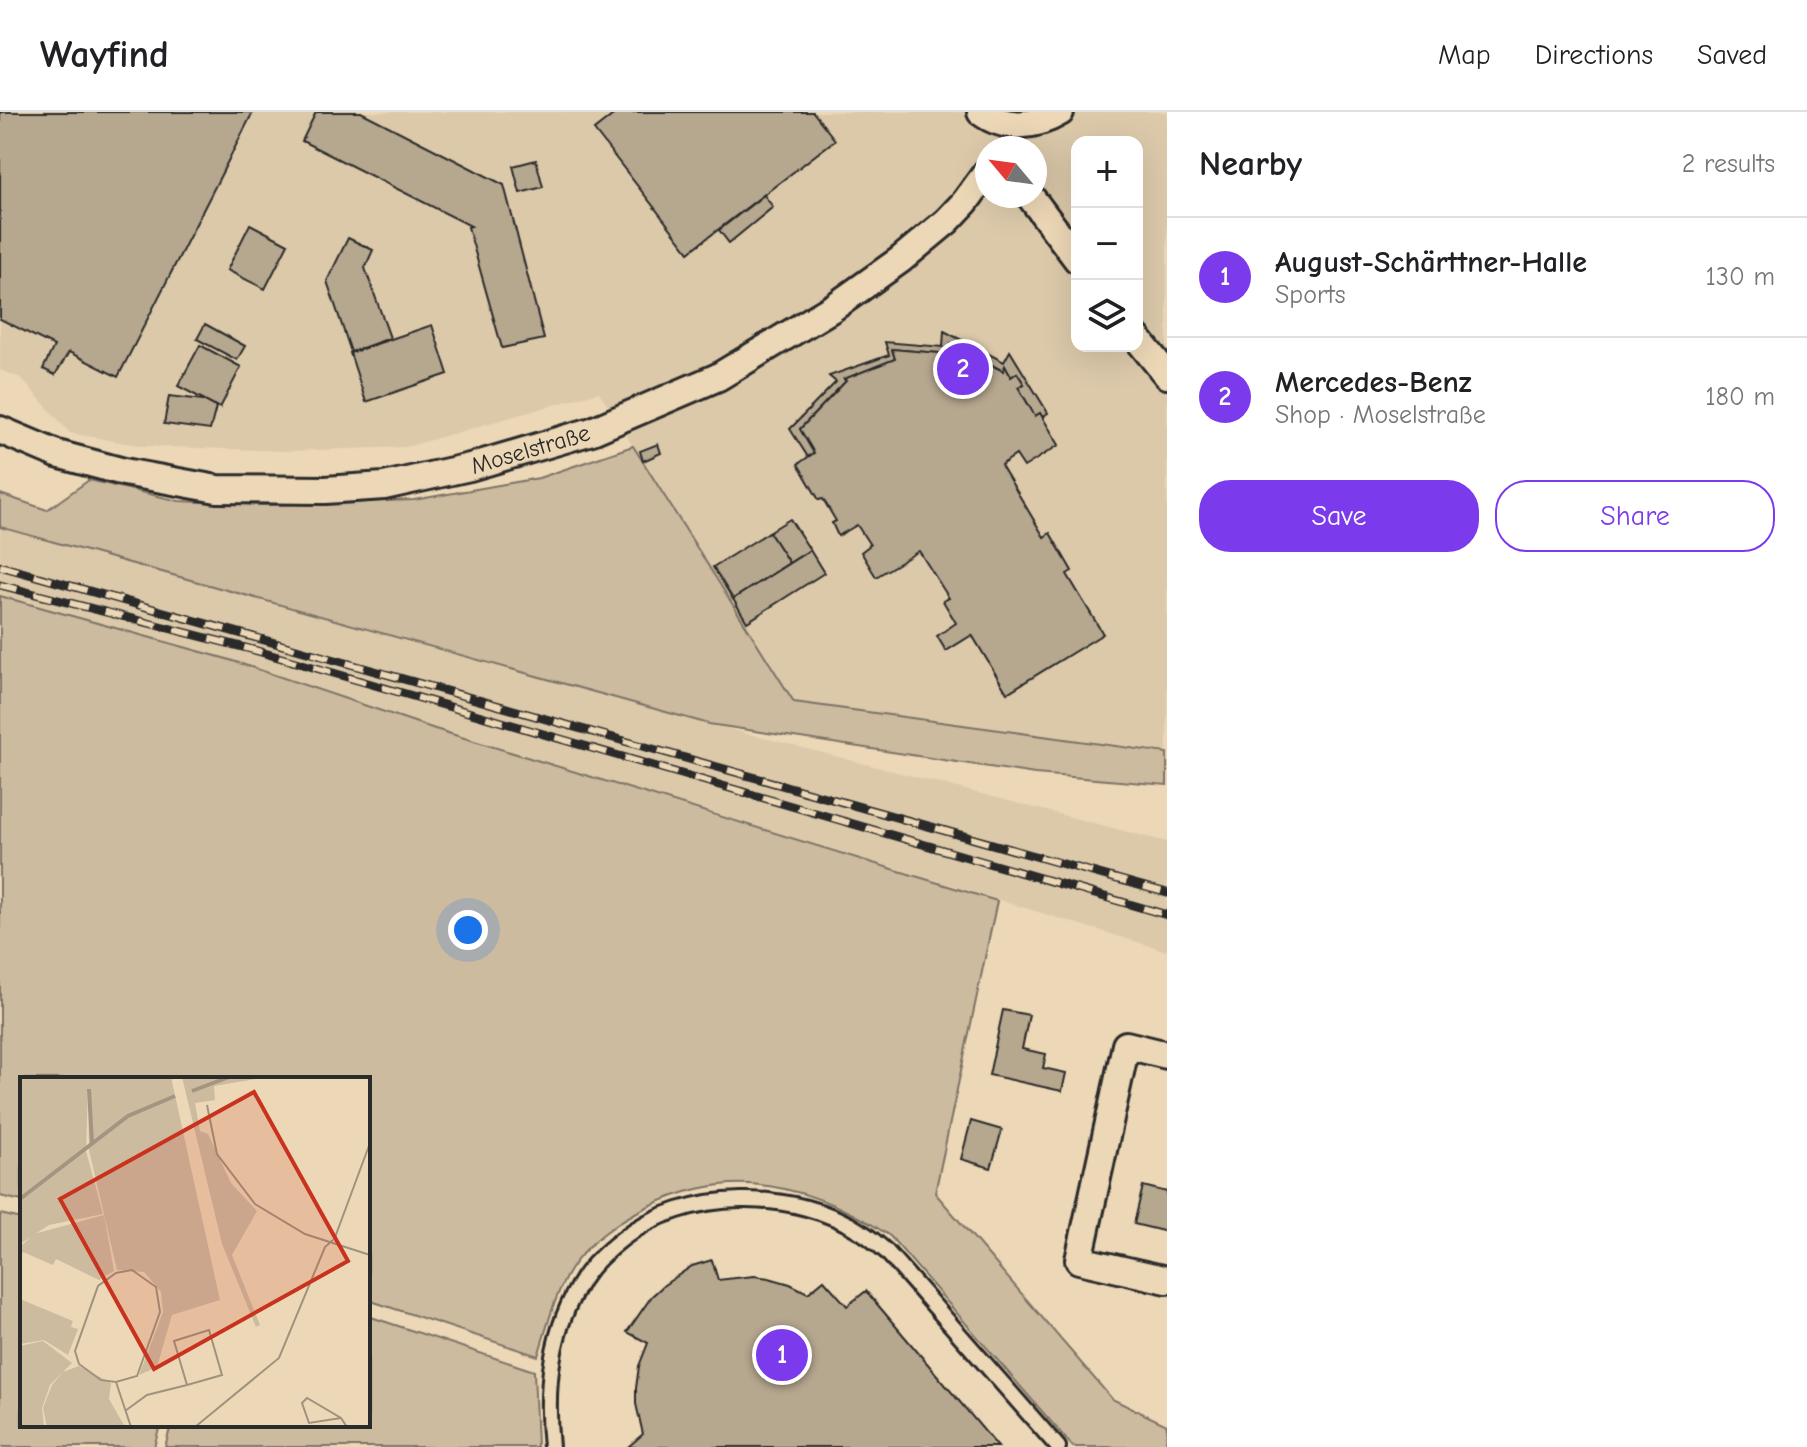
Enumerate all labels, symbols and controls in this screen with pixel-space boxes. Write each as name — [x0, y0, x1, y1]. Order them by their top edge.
text: Wayfind — [40, 33, 169, 77]
text: Map — [1438, 39, 1491, 71]
text: Directions — [1535, 39, 1653, 71]
text: Saved — [1697, 39, 1767, 71]
north arrow — [975, 136, 1047, 208]
map controls — [1071, 136, 1143, 352]
button: + — [1071, 136, 1143, 208]
text: Nearby — [1199, 144, 1302, 184]
text: 2 results — [1682, 149, 1775, 179]
button: − — [1071, 208, 1143, 280]
text: August-Schärttner-Halle — [1275, 245, 1587, 280]
text: 1 — [1220, 262, 1230, 292]
text: 130 m — [1706, 262, 1775, 292]
button: layers — [1071, 280, 1143, 352]
text: Sports — [1275, 280, 1346, 310]
pin: 2 — [937, 339, 989, 399]
text: Mercedes-Benz — [1275, 365, 1472, 400]
text: 2 — [1219, 382, 1231, 412]
text: 180 m — [1705, 382, 1775, 412]
text: Shop · Moselstraße — [1275, 400, 1486, 430]
street label: Moselstraße — [468, 418, 593, 480]
button: Save — [1199, 480, 1479, 552]
button: Share — [1495, 480, 1775, 552]
your location — [448, 910, 488, 950]
inset map — [20, 1077, 370, 1427]
pin: 1 — [756, 1325, 808, 1385]

